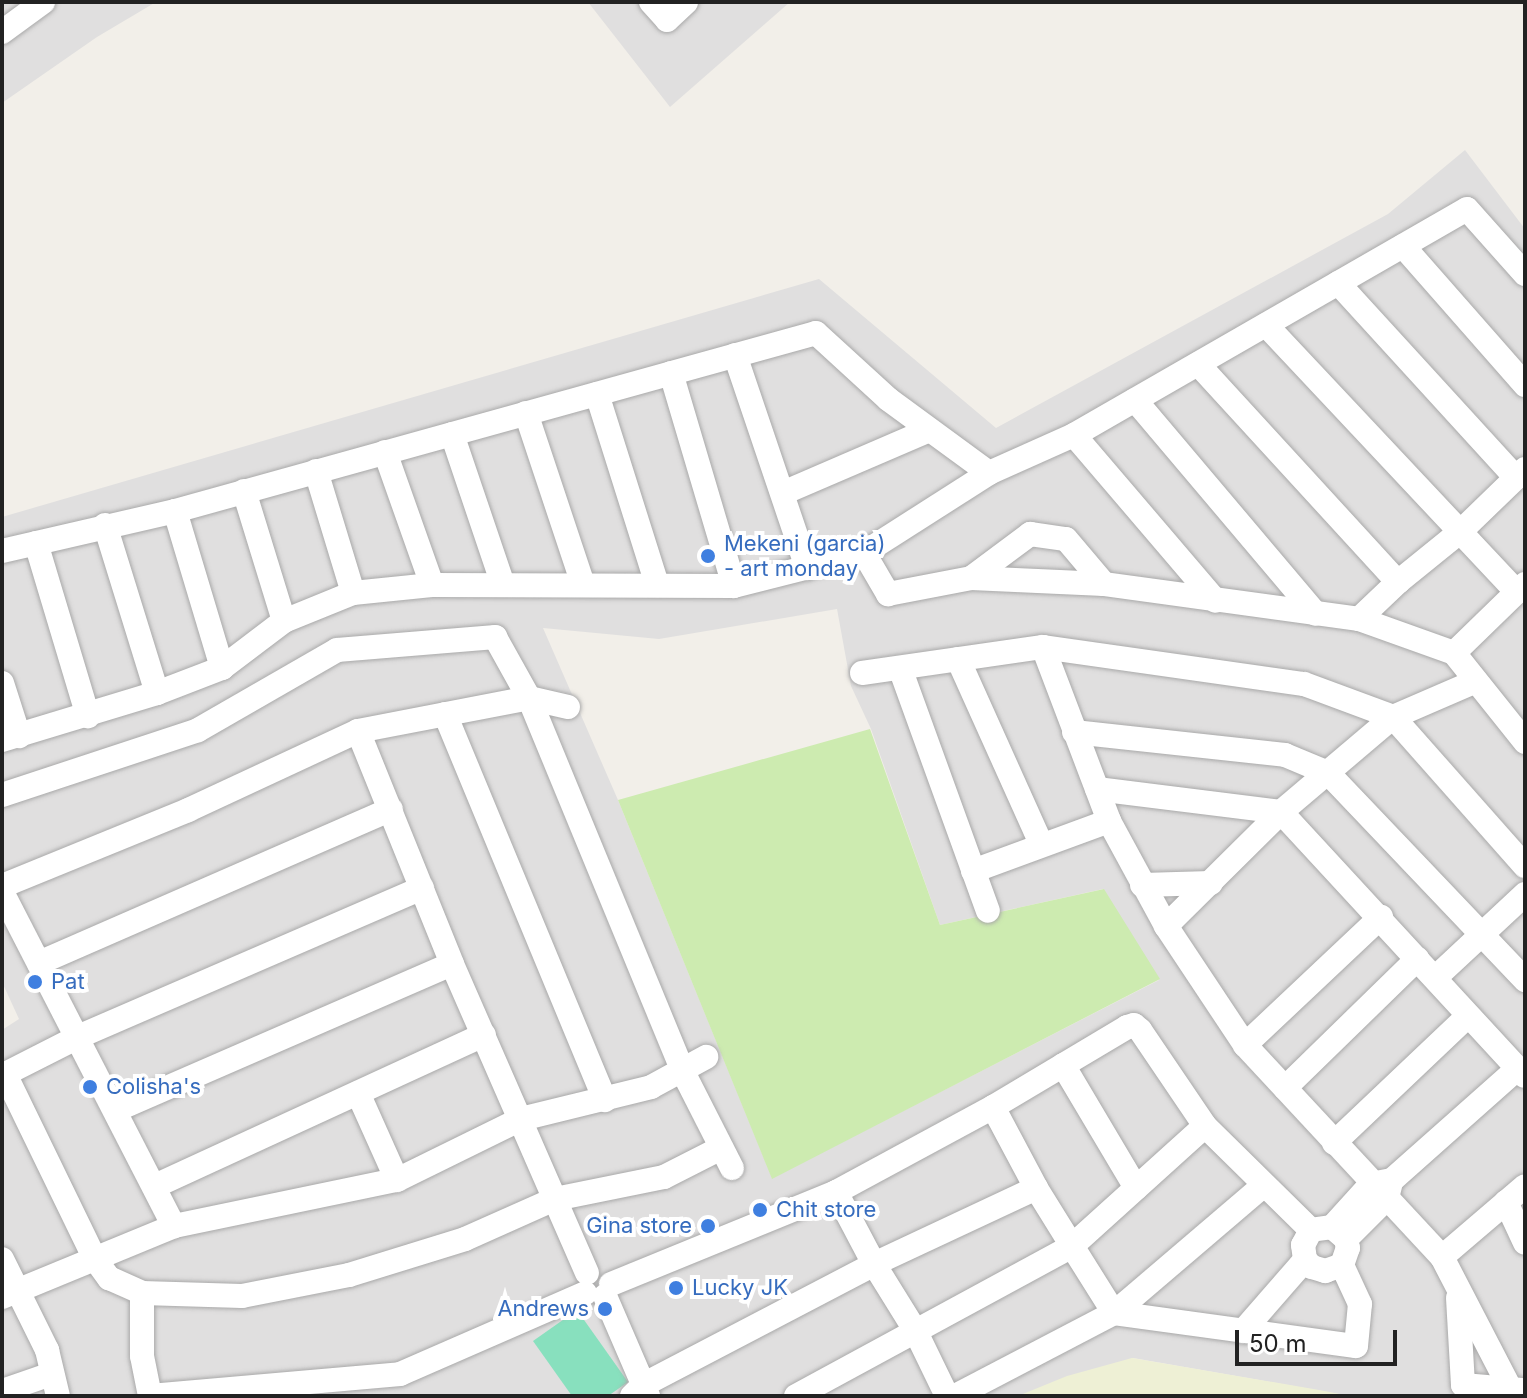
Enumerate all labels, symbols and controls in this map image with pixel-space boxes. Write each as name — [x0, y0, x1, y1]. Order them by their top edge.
place label: Mekeni (garcia) - art monday — [724, 530, 885, 582]
marker: Mekeni (garcia) - art monday — [699, 547, 717, 565]
place label: Pat — [51, 969, 85, 995]
marker: Pat — [26, 973, 44, 991]
place label: Colisha's — [106, 1074, 201, 1100]
marker: Colisha's — [81, 1078, 99, 1096]
place label: Chit store — [776, 1197, 876, 1223]
marker: Chit store — [751, 1201, 769, 1219]
place label: Gina store — [586, 1213, 692, 1239]
marker: Gina store — [699, 1217, 717, 1235]
place label: Lucky JK — [692, 1275, 788, 1301]
marker: Lucky JK — [667, 1279, 685, 1297]
place label: Andrews — [497, 1296, 589, 1322]
marker: Andrews — [596, 1300, 614, 1318]
scale bar — [1239, 1314, 1401, 1364]
text: 50 m — [1249, 1329, 1307, 1358]

